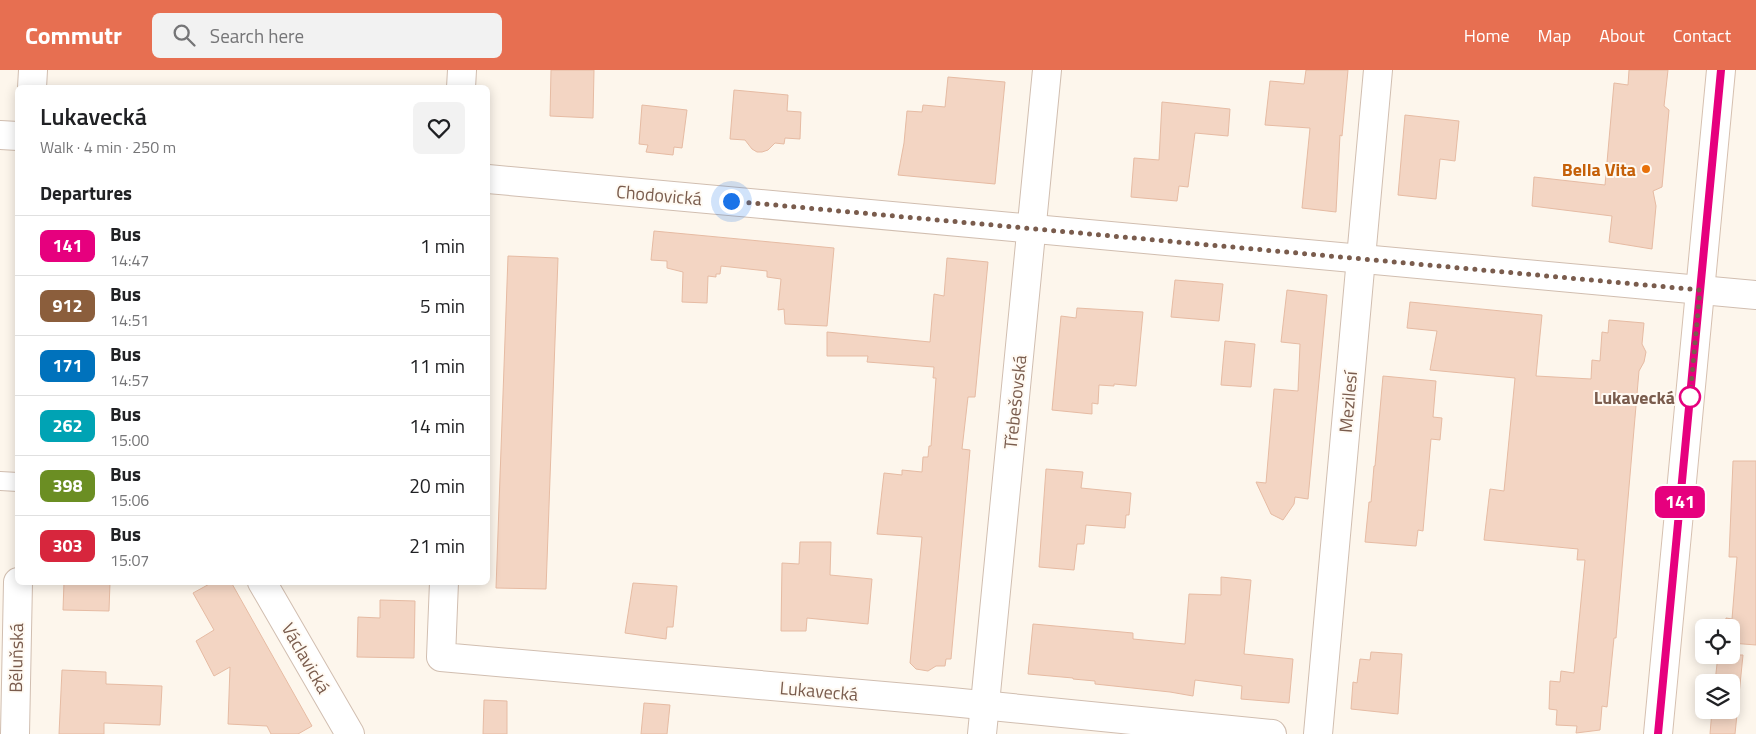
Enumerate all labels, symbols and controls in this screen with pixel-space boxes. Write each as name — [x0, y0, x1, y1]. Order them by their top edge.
search box — [152, 13, 502, 58]
text: Commutr — [25, 17, 122, 53]
icon: search — [170, 21, 198, 49]
text: Search here — [210, 21, 304, 50]
text: Home — [1464, 22, 1510, 49]
text: Map — [1538, 22, 1571, 49]
text: About — [1599, 22, 1645, 49]
text: Contact — [1673, 22, 1731, 49]
text: Lukavecká — [40, 98, 147, 134]
button: heart — [413, 102, 465, 154]
text: Walk · 4 min · 250 m — [40, 135, 176, 159]
place label: Bella Vita — [1562, 156, 1636, 183]
marker: Bella Vita — [1640, 163, 1652, 175]
text: Departures — [40, 178, 132, 207]
street label: Chodovická — [615, 178, 703, 212]
your location — [719, 189, 744, 214]
text: Bus — [110, 219, 141, 248]
text: 1 min — [420, 231, 465, 260]
text: 141 — [52, 232, 83, 259]
text: 14:47 — [110, 248, 149, 272]
text: Bus — [110, 279, 141, 308]
text: 5 min — [420, 291, 465, 320]
text: 912 — [52, 292, 83, 319]
text: 14:51 — [110, 308, 149, 332]
text: Bus — [110, 339, 141, 368]
text: 11 min — [409, 351, 465, 380]
text: 171 — [52, 352, 83, 379]
street label: Třebešovská — [997, 354, 1033, 450]
text: 14:57 — [110, 368, 149, 392]
street label: Mezilesí — [1332, 368, 1364, 434]
place label: Lukavecká — [1594, 384, 1675, 411]
marker: Lukavecká — [1679, 386, 1701, 408]
text: Bus — [110, 399, 141, 428]
text: 14 min — [409, 411, 465, 440]
text: 262 — [52, 412, 83, 439]
text: 15:00 — [110, 428, 149, 452]
text: Bus — [110, 459, 141, 488]
text: 20 min — [409, 471, 465, 500]
text: 398 — [52, 472, 83, 499]
line badge: 141 — [1651, 486, 1709, 518]
text: 15:06 — [110, 488, 149, 512]
text: 141 — [1665, 488, 1695, 515]
text: Bus — [110, 519, 141, 548]
text: 21 min — [409, 531, 465, 560]
text: 303 — [52, 532, 83, 559]
text: 15:07 — [110, 548, 149, 572]
street label: Václavická — [275, 617, 337, 699]
map controls — [1695, 619, 1740, 719]
button: locate — [1695, 619, 1740, 664]
street label: Běluňská — [2, 623, 30, 693]
street label: Lukavecká — [779, 674, 859, 708]
button: layers — [1695, 674, 1740, 719]

